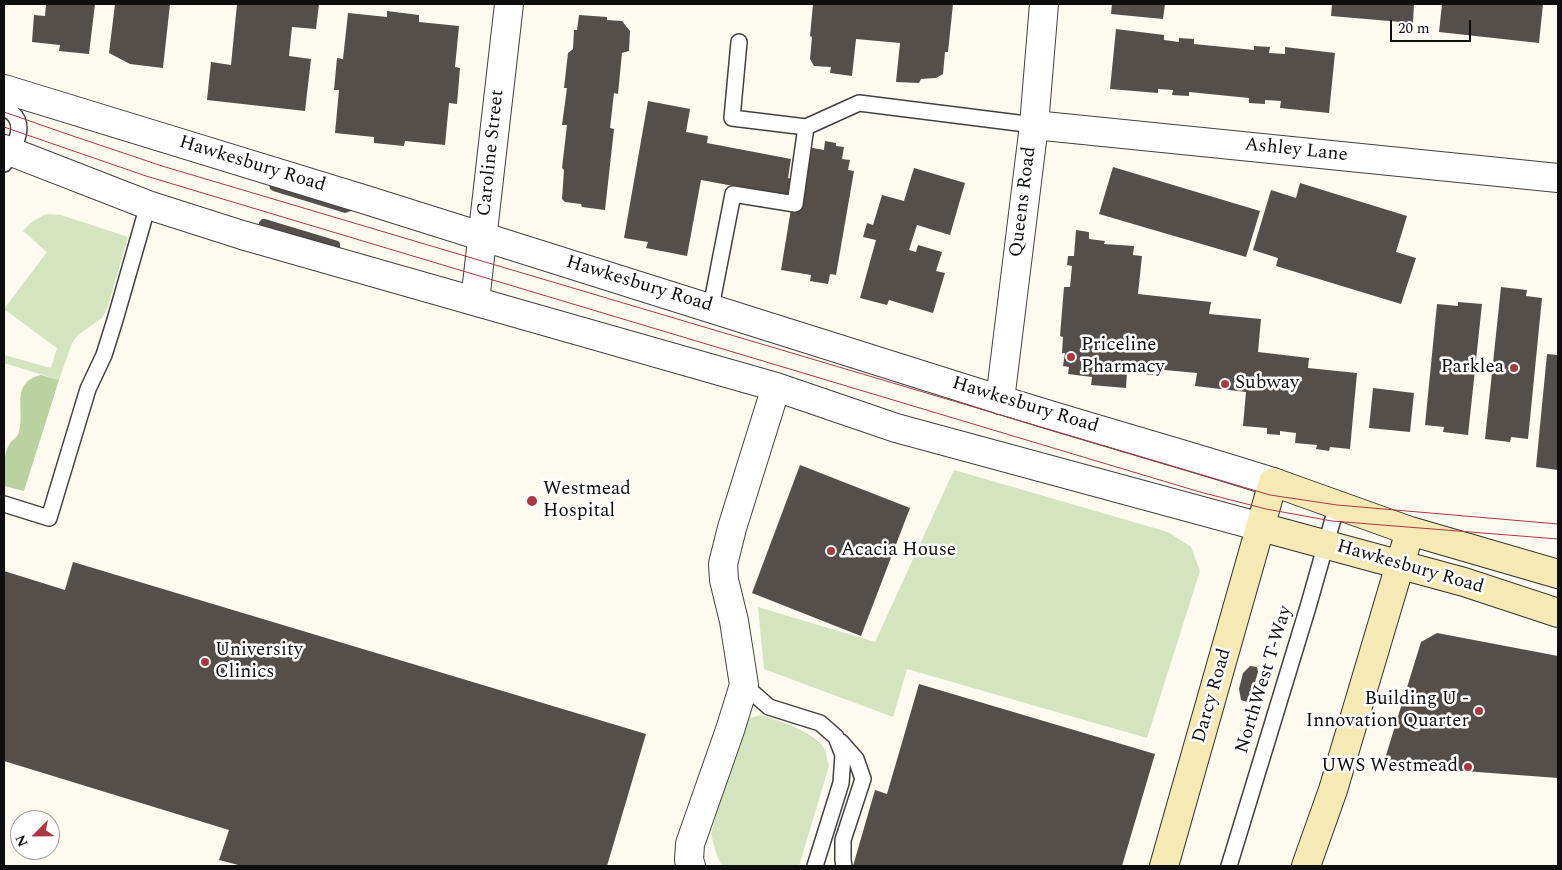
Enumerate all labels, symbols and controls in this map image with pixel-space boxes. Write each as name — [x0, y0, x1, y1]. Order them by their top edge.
scale bar — [1392, 10, 1473, 42]
text: 20 m — [1398, 17, 1430, 40]
street label: Caroline Street — [474, 89, 510, 217]
street label: Hawkesbury Road — [176, 132, 328, 198]
street label: Ashley Lane — [1243, 134, 1349, 168]
street label: Queens Road — [1006, 145, 1042, 259]
street label: Hawkesbury Road — [563, 252, 715, 318]
place label: Priceline Pharmacy — [1081, 335, 1165, 379]
marker: Priceline Pharmacy — [1065, 351, 1077, 363]
place label: Parklea — [1441, 357, 1504, 379]
marker: Parklea — [1508, 362, 1520, 374]
street label: Hawkesbury Road — [949, 373, 1101, 439]
place label: Subway — [1235, 373, 1299, 395]
marker: Subway — [1219, 378, 1231, 390]
place label: Westmead Hospital — [543, 479, 631, 523]
marker: Westmead Hospital — [525, 494, 539, 508]
street label: Hawkesbury Road — [1334, 536, 1486, 600]
place label: Acacia House — [841, 540, 956, 562]
marker: Acacia House — [825, 545, 837, 557]
street label: NorthWest T-Way — [1232, 603, 1298, 757]
place label: University Clinics — [215, 640, 303, 684]
street label: Darcy Road — [1189, 646, 1237, 746]
marker: University Clinics — [199, 656, 211, 668]
place label: Building U - Innovation Quarter — [1306, 689, 1469, 733]
marker: Building U - Innovation Quarter — [1473, 705, 1485, 717]
place label: UWS Westmead — [1321, 756, 1458, 778]
marker: UWS Westmead — [1462, 761, 1474, 773]
north arrow — [10, 810, 60, 860]
text: N — [10, 831, 34, 850]

